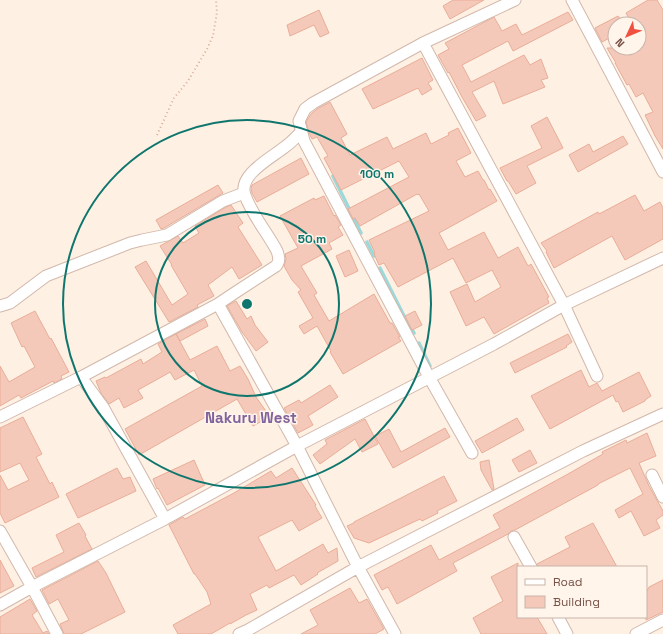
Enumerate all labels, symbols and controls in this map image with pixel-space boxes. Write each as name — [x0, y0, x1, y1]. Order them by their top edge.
north arrow — [607, 16, 647, 56]
text: N — [612, 35, 627, 50]
text: 100 m — [360, 166, 394, 182]
text: 50 m — [298, 231, 326, 247]
centre of rings — [240, 297, 254, 311]
district label: Nakuru West — [205, 408, 297, 427]
legend — [517, 566, 647, 618]
text: Road — [553, 574, 582, 590]
text: Building — [553, 594, 600, 610]

